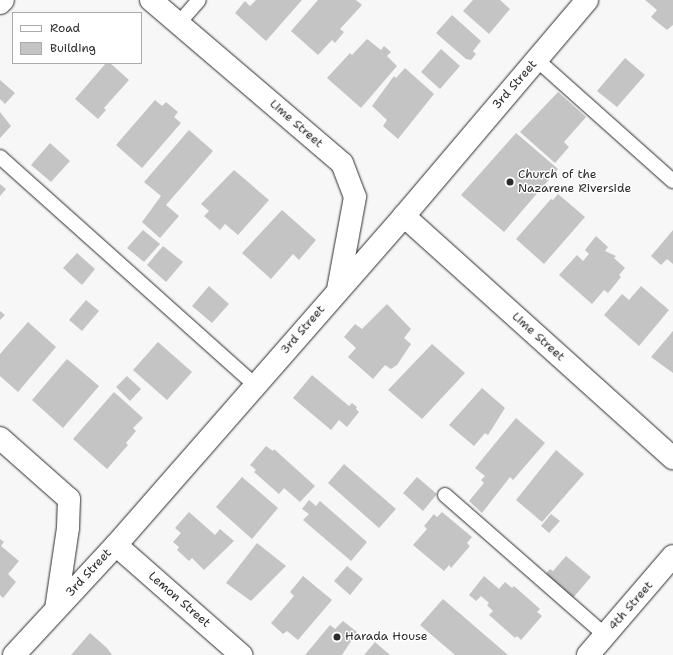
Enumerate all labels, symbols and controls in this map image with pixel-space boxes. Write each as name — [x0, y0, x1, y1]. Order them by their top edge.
legend — [12, 12, 142, 64]
text: Road — [50, 20, 80, 36]
text: Building — [50, 40, 96, 56]
street label: 3rd Street — [490, 58, 540, 112]
street label: Lime Street — [266, 97, 326, 151]
place label: Church of the Nazarene Riverside — [518, 168, 631, 196]
marker: Church of the Nazarene Riverside — [505, 177, 515, 187]
street label: 3rd Street — [278, 303, 328, 357]
street label: Lime Street — [509, 310, 567, 364]
street label: 3rd Street — [63, 546, 115, 600]
street label: Lemon Street — [145, 569, 213, 631]
street label: 4th Street — [606, 579, 656, 633]
place label: Harada House — [345, 630, 428, 644]
marker: Harada House — [332, 632, 342, 642]

